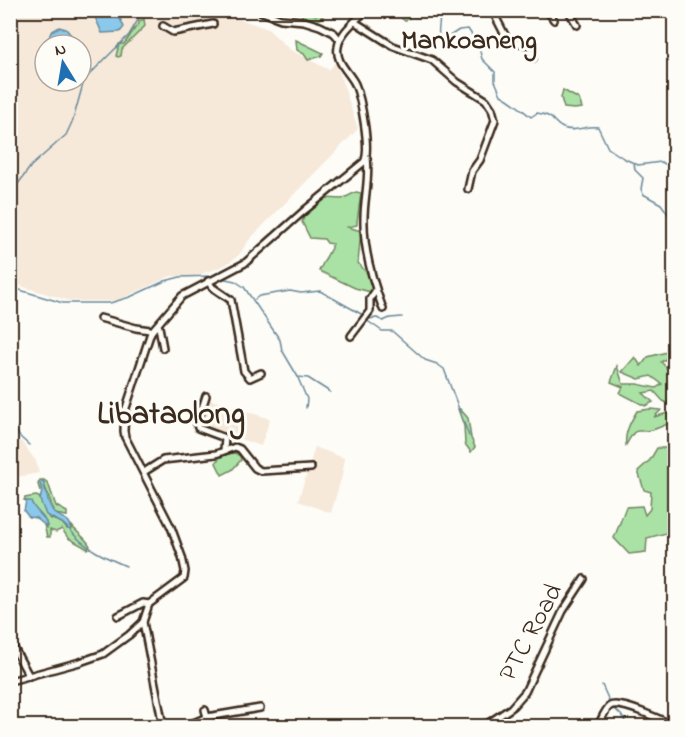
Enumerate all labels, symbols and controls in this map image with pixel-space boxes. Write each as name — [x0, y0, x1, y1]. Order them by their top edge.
district label: Mankoaneng — [401, 22, 537, 62]
north arrow — [33, 33, 93, 93]
text: N — [53, 37, 68, 63]
district label: Libataolong — [97, 392, 245, 440]
street label: PTC Road — [490, 577, 574, 689]

